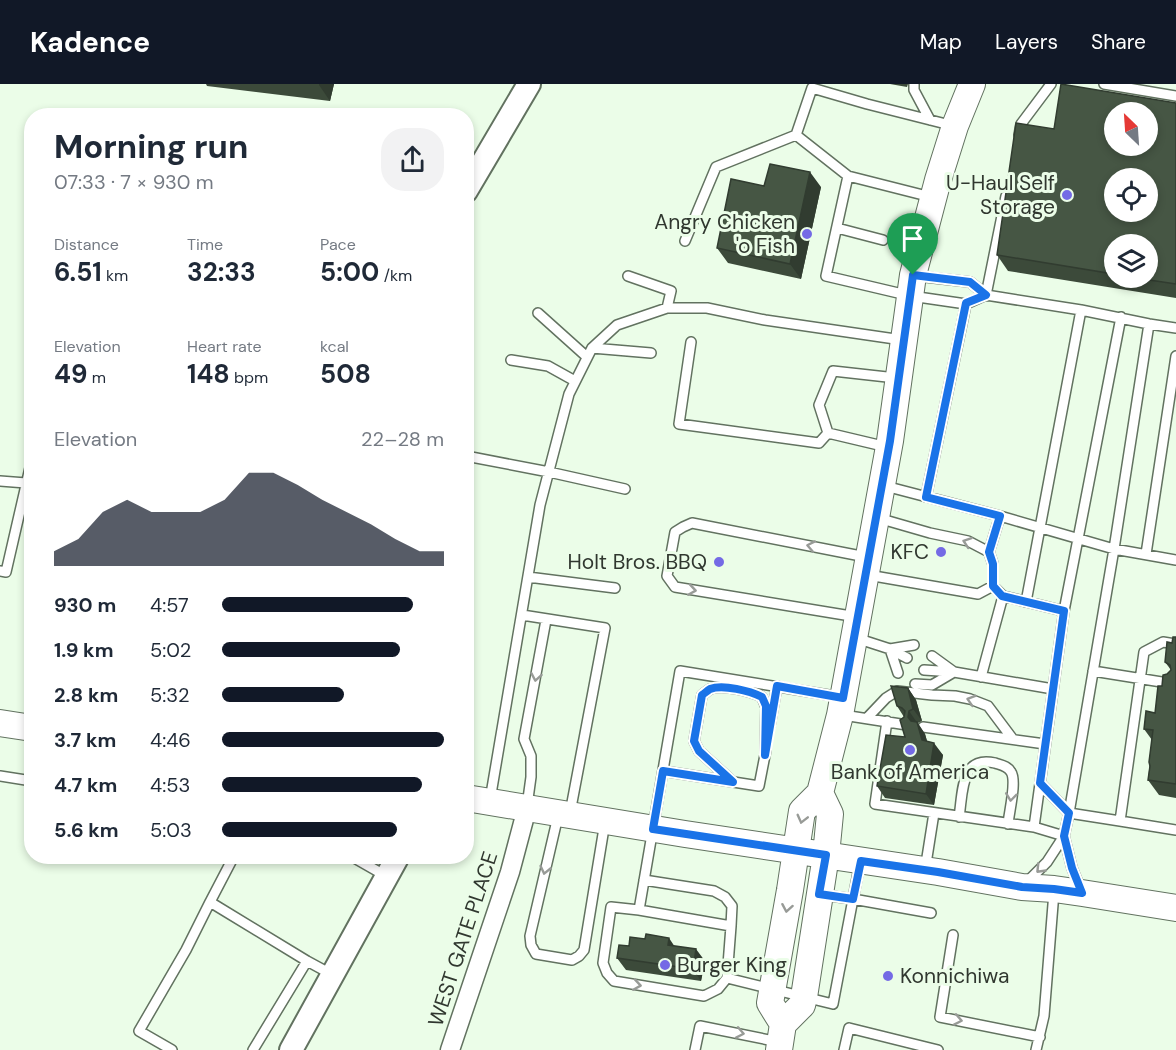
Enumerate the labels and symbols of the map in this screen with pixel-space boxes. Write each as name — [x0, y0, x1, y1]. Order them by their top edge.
north arrow — [1104, 102, 1158, 156]
place label: U-Haul Self Storage — [946, 169, 1055, 221]
marker: U-Haul Self Storage — [1060, 188, 1074, 202]
place label: Angry Chicken 'o Fish — [654, 208, 795, 260]
pin — [887, 213, 938, 275]
marker: Angry Chicken 'o Fish — [800, 227, 814, 241]
one-way arrow — [962, 537, 973, 549]
place label: KFC — [890, 538, 929, 566]
one-way arrow — [807, 540, 817, 553]
marker: KFC — [934, 545, 948, 559]
place label: Holt Bros. BBQ — [567, 548, 707, 576]
marker: Holt Bros. BBQ — [712, 555, 726, 569]
one-way arrow — [687, 583, 697, 595]
one-way arrow — [530, 672, 543, 682]
one-way arrow — [966, 695, 977, 707]
marker: Bank of America — [903, 743, 917, 757]
place label: Bank of America — [831, 758, 989, 786]
one-way arrow — [1005, 793, 1018, 802]
one-way arrow — [796, 814, 809, 824]
street label: WEST GATE PLACE — [422, 848, 504, 1030]
one-way arrow — [1036, 862, 1047, 872]
one-way arrow — [540, 865, 553, 875]
one-way arrow — [781, 903, 794, 913]
place label: Burger King — [677, 951, 787, 979]
marker: Burger King — [658, 958, 672, 972]
place label: Konnichiwa — [900, 962, 1009, 990]
marker: Konnichiwa — [881, 969, 895, 983]
one-way arrow — [632, 978, 641, 990]
one-way arrow — [953, 1013, 963, 1026]
one-way arrow — [735, 1026, 745, 1039]

